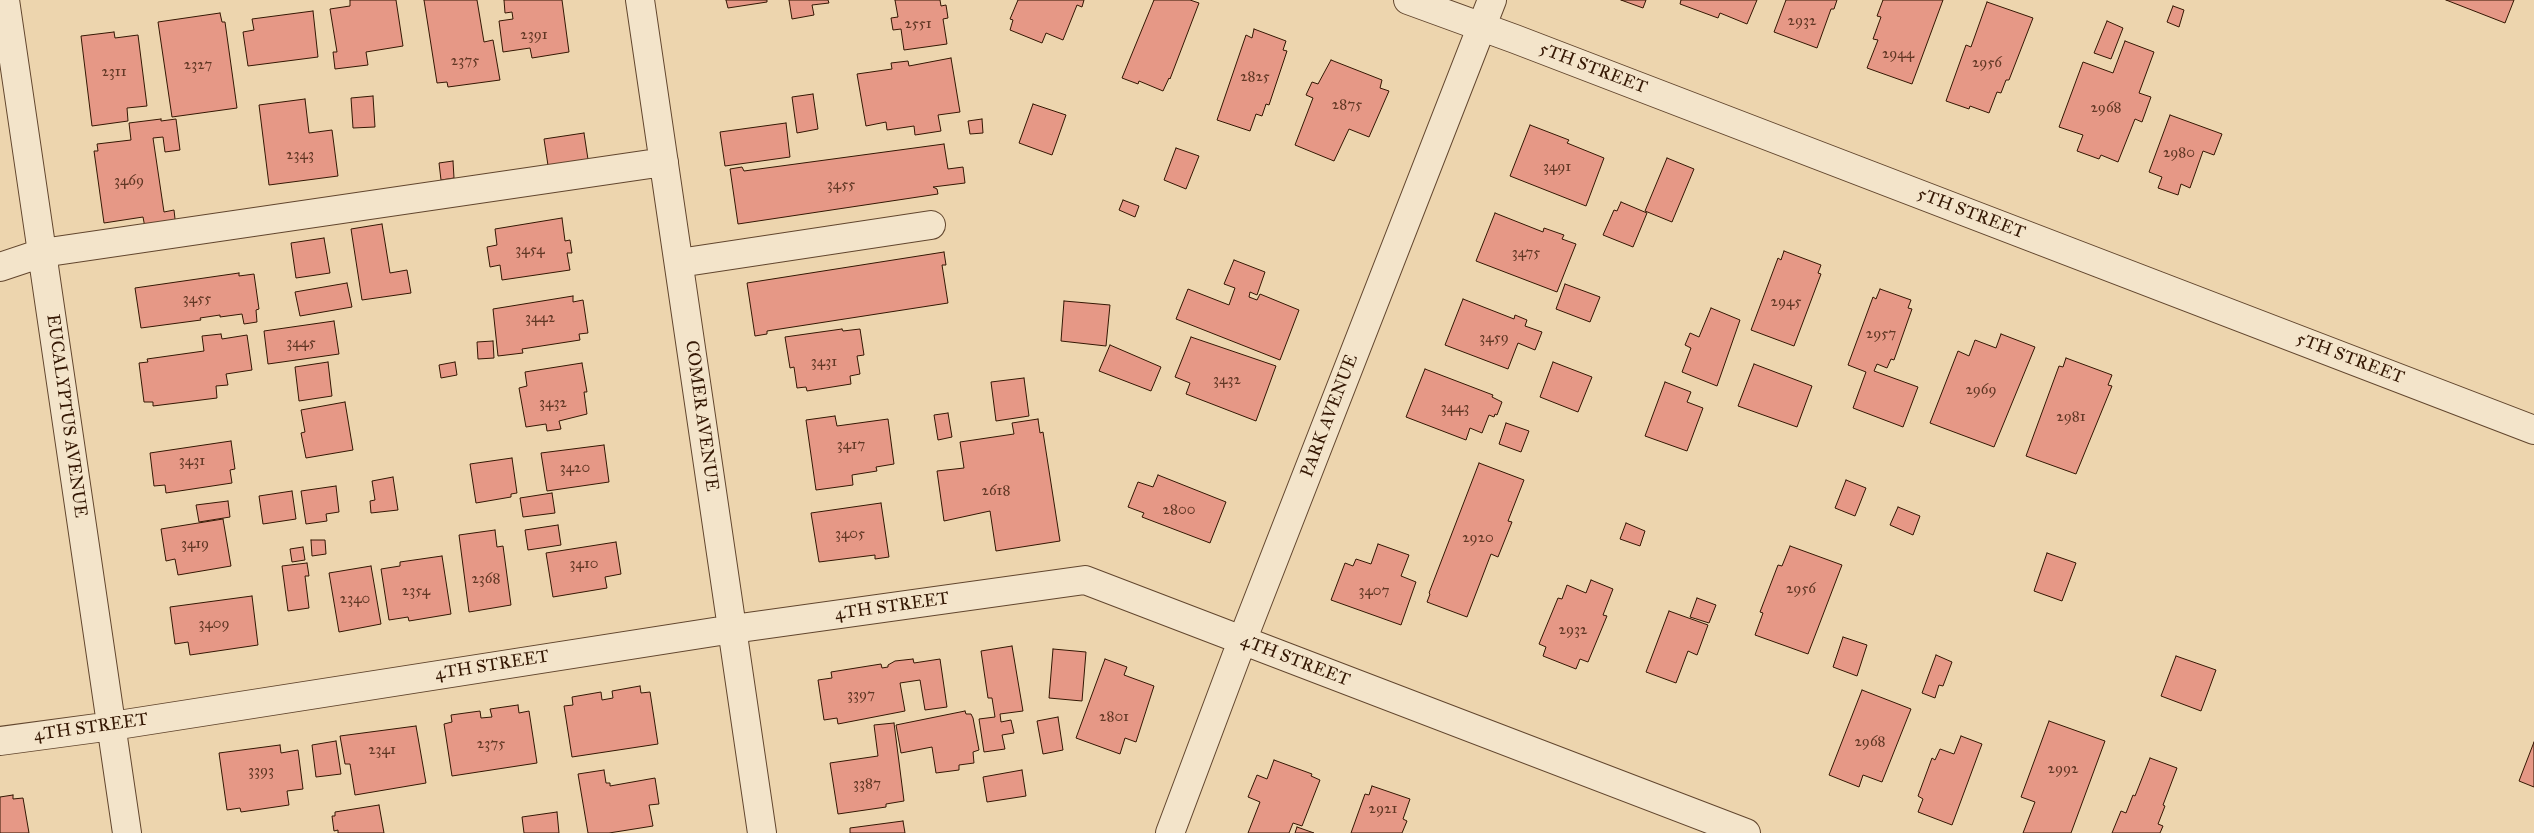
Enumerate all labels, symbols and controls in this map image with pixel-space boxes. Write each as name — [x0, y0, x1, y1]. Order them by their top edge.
house number: 2932 — [1788, 12, 1816, 30]
house number: 2551 — [904, 15, 932, 33]
house number: 2391 — [520, 26, 548, 44]
street label: 5TH STREET — [1536, 39, 1650, 99]
house number: 2944 — [1882, 45, 1914, 63]
house number: 2375 — [451, 52, 479, 70]
house number: 2956 — [1972, 54, 2002, 72]
house number: 2327 — [184, 56, 212, 74]
house number: 2311 — [101, 63, 127, 81]
house number: 2825 — [1240, 68, 1270, 86]
house number: 2875 — [1332, 96, 1362, 114]
house number: 2968 — [2090, 99, 2122, 117]
house number: 2980 — [2163, 144, 2195, 162]
house number: 2343 — [286, 146, 314, 164]
house number: 3491 — [1543, 158, 1571, 176]
house number: 3469 — [114, 172, 144, 190]
house number: 3455 — [827, 176, 855, 194]
street label: 5TH STREET — [1914, 184, 2028, 244]
house number: 3454 — [515, 241, 545, 259]
house number: 3475 — [1512, 244, 1540, 262]
house number: 3455 — [183, 290, 211, 308]
house number: 2945 — [1771, 293, 1801, 311]
house number: 3442 — [525, 309, 555, 327]
street label: EUCALYPTUS AVENUE — [41, 313, 91, 519]
house number: 2957 — [1866, 325, 1896, 343]
house number: 3459 — [1479, 329, 1509, 347]
street label: 5TH STREET — [2293, 329, 2407, 389]
house number: 3445 — [286, 334, 316, 352]
street label: COMER AVENUE — [680, 339, 722, 493]
street label: PARK AVENUE — [1297, 352, 1363, 480]
house number: 3431 — [811, 353, 837, 371]
house number: 3432 — [1213, 371, 1241, 389]
house number: 2969 — [1965, 381, 1997, 399]
house number: 3432 — [539, 394, 567, 412]
house number: 3443 — [1441, 399, 1469, 417]
house number: 2981 — [2056, 408, 2086, 426]
house number: 3417 — [837, 436, 865, 454]
house number: 3431 — [179, 452, 205, 470]
house number: 3420 — [560, 459, 590, 477]
house number: 2618 — [982, 482, 1010, 500]
house number: 2800 — [1163, 501, 1195, 519]
house number: 3405 — [835, 525, 865, 543]
house number: 2920 — [1462, 529, 1494, 547]
house number: 3419 — [181, 535, 209, 553]
house number: 3410 — [570, 555, 598, 573]
house number: 2368 — [471, 570, 501, 588]
house number: 2956 — [1786, 580, 1816, 598]
house number: 2354 — [402, 582, 430, 600]
house number: 3407 — [1358, 582, 1390, 600]
street label: 4TH STREET — [833, 588, 951, 626]
house number: 2340 — [340, 590, 370, 608]
house number: 3409 — [198, 615, 230, 633]
house number: 2932 — [1559, 621, 1587, 639]
street label: 4TH STREET — [1237, 630, 1353, 692]
street label: 4TH STREET — [433, 646, 551, 686]
house number: 3397 — [847, 686, 875, 704]
house number: 2801 — [1099, 708, 1129, 726]
street label: 4TH STREET — [32, 709, 150, 747]
house number: 2968 — [1854, 733, 1886, 751]
house number: 2375 — [477, 735, 505, 753]
house number: 2341 — [368, 741, 396, 759]
house number: 2992 — [2048, 760, 2078, 778]
house number: 3393 — [248, 762, 274, 780]
house number: 3387 — [853, 775, 881, 793]
house number: 2921 — [1369, 800, 1397, 818]

